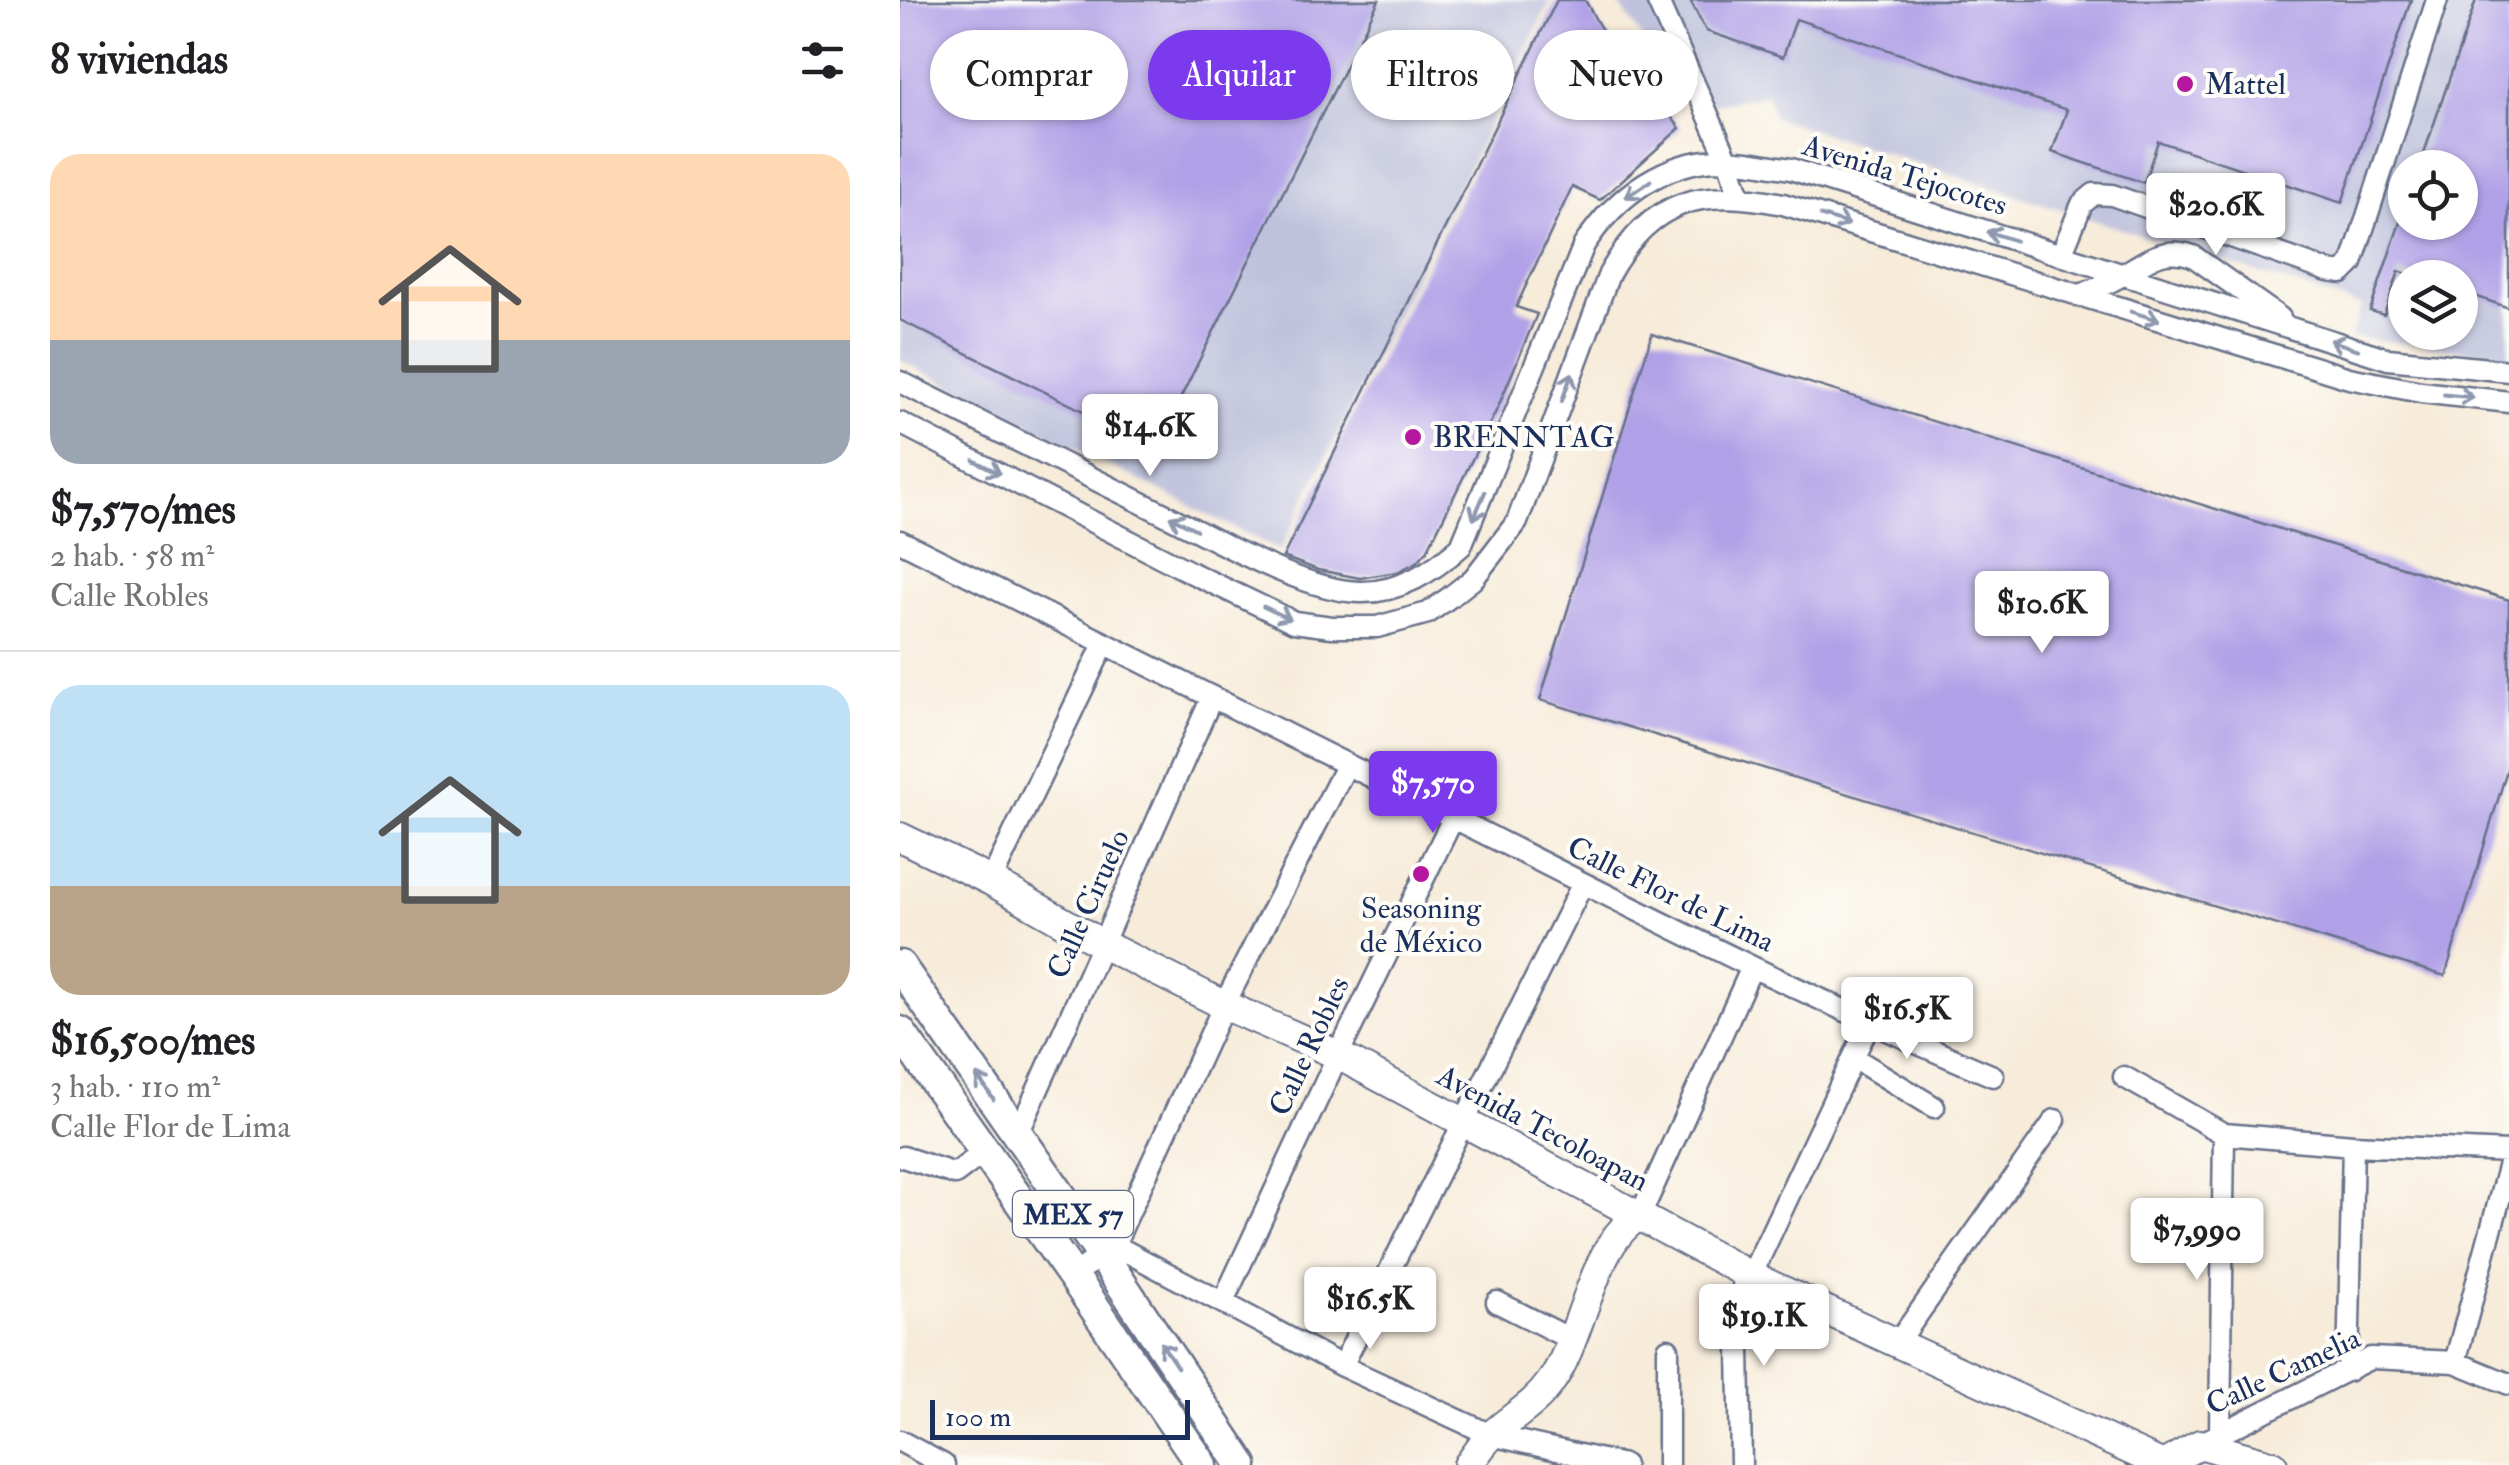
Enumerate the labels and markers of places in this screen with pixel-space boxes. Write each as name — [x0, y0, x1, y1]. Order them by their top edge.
place label: Mattel — [2205, 66, 2286, 103]
marker: Mattel — [2174, 73, 2196, 95]
pin: $20.6K — [2135, 173, 2297, 258]
pin: $14.6K — [1069, 394, 1231, 479]
place label: BRENNTAG — [1433, 419, 1615, 456]
marker: BRENNTAG — [1402, 426, 1424, 448]
pin: $10.6K — [1961, 571, 2123, 656]
pin: $7,570 — [1352, 751, 1514, 836]
marker: Seasoning de México — [1410, 863, 1432, 885]
place label: Seasoning de México — [1360, 890, 1482, 961]
pin: $16.5K — [1826, 977, 1988, 1062]
pin: $7,990 — [2116, 1198, 2278, 1283]
pin: $16.5K — [1289, 1267, 1451, 1352]
pin: $19.1K — [1683, 1284, 1845, 1369]

